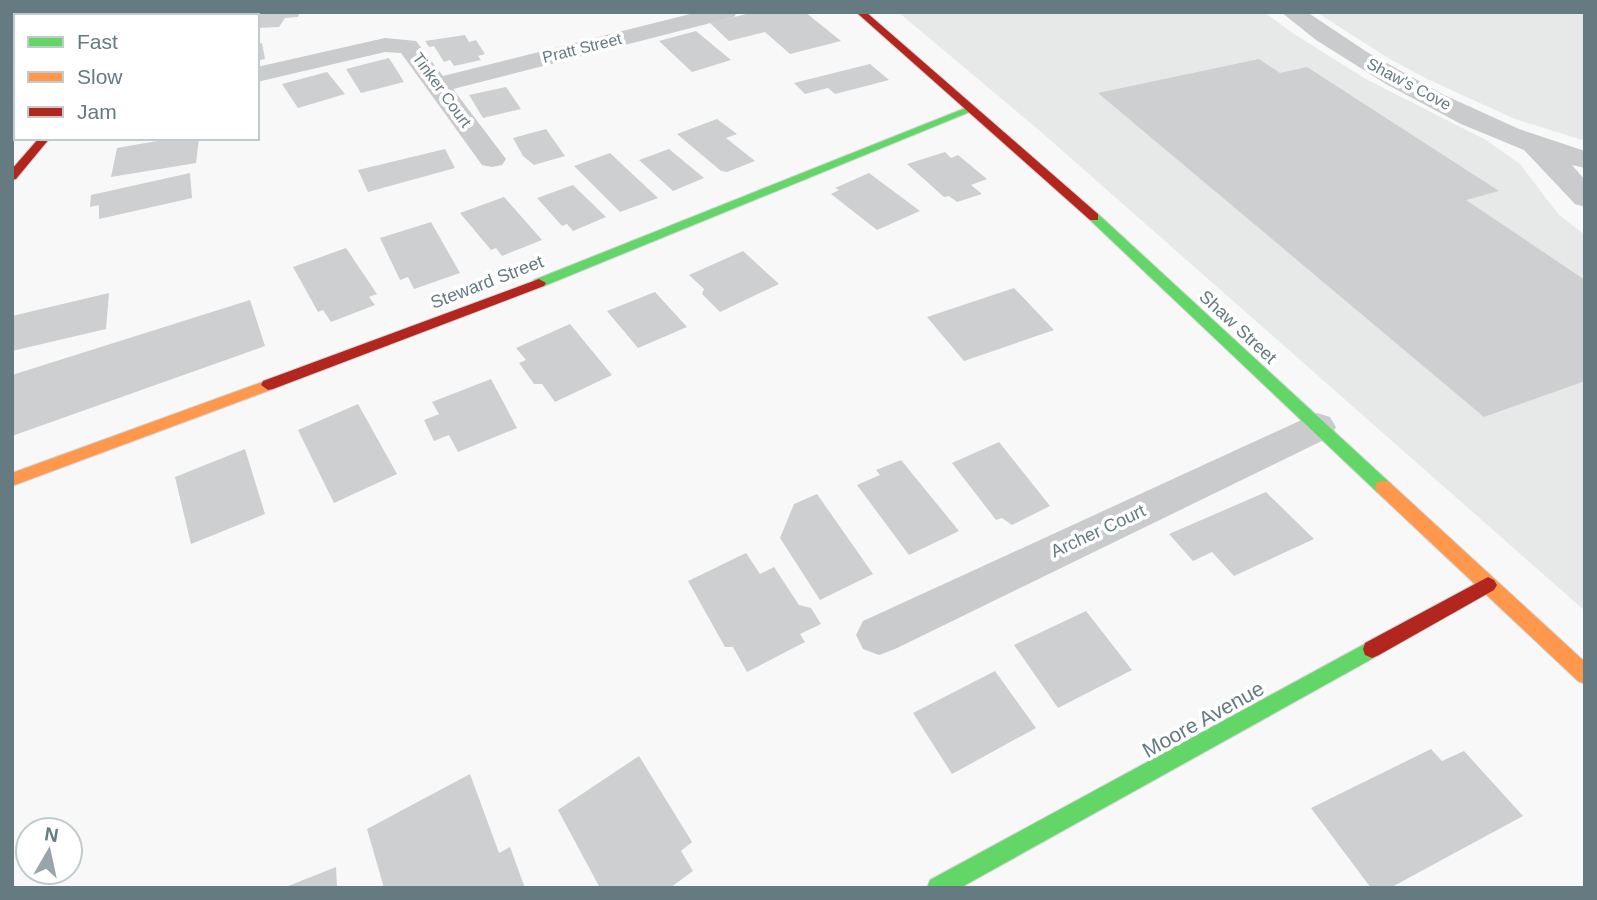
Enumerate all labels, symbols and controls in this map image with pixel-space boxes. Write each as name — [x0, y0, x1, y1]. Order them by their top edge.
legend — [14, 14, 259, 140]
text: Fast — [77, 30, 118, 53]
street label: Pratt Street — [541, 30, 624, 66]
street label: Tinker Court — [409, 50, 475, 131]
street label: Shaw's Cove — [1364, 55, 1454, 113]
text: Slow — [77, 65, 123, 88]
text: Jam — [77, 100, 117, 123]
street label: Steward Street — [428, 251, 546, 313]
street label: Shaw Street — [1195, 286, 1281, 368]
street label: Archer Court — [1048, 500, 1148, 562]
street label: Moore Avenue — [1138, 676, 1268, 762]
north arrow — [14, 816, 84, 886]
text: N — [43, 823, 60, 846]

